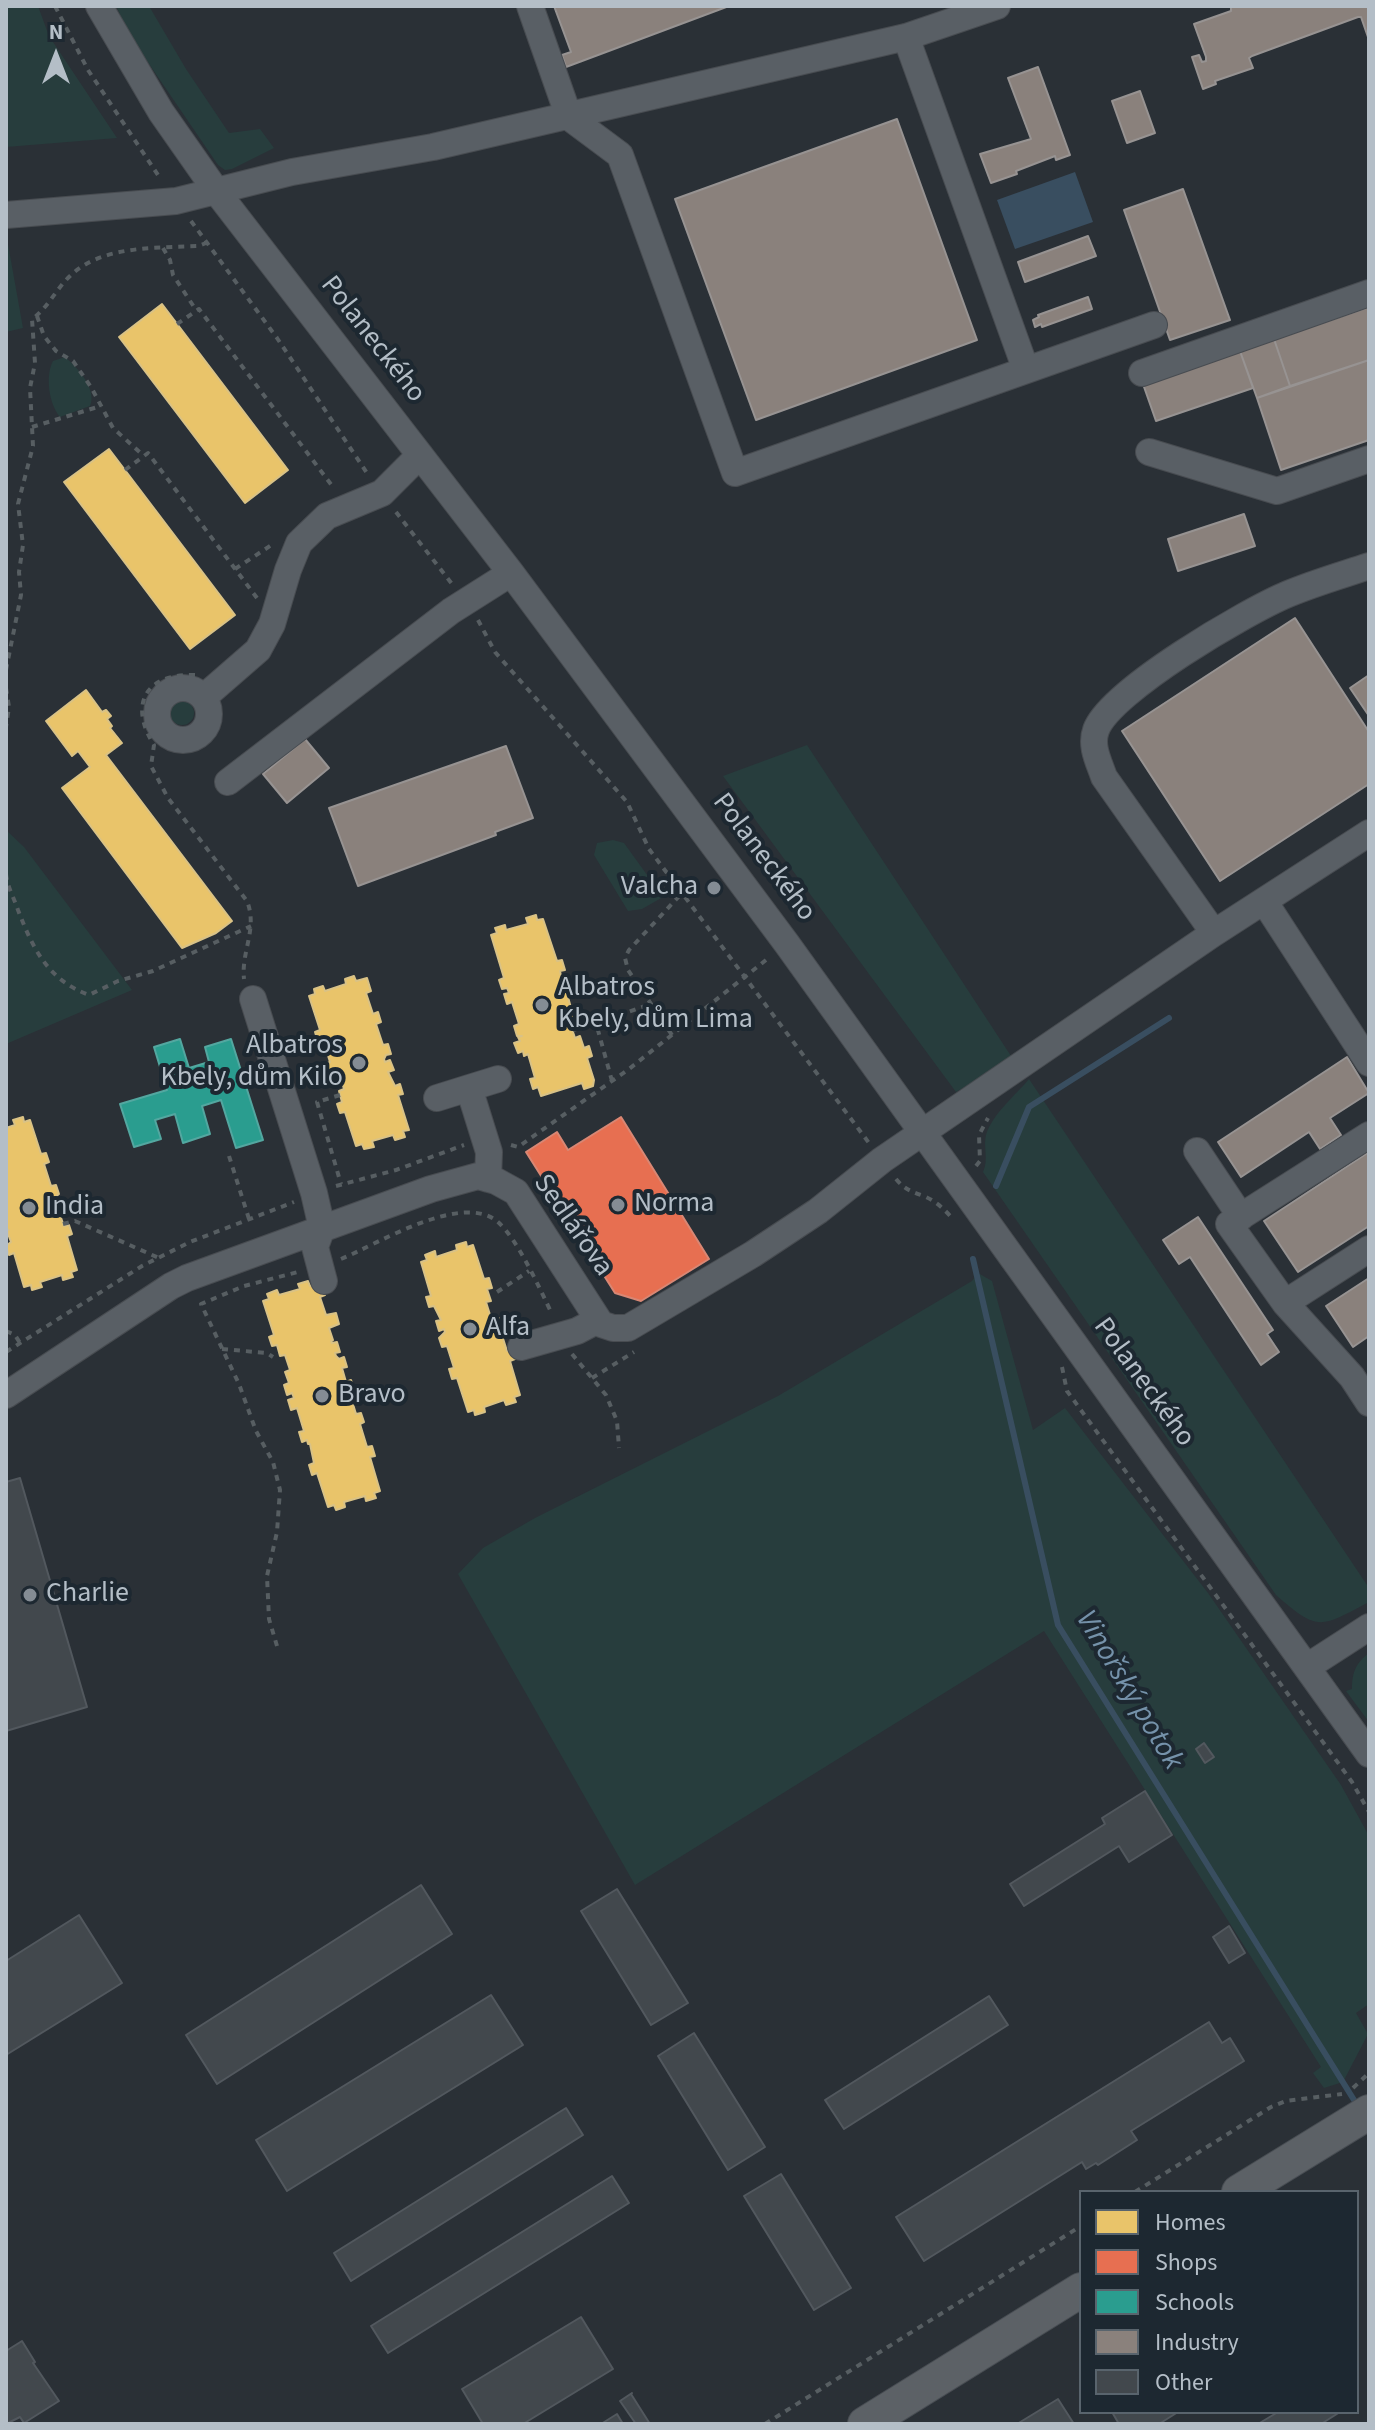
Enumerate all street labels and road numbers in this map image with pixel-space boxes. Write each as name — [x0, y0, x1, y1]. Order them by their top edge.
street label: Polaneckého — [312, 270, 432, 410]
street label: Polaneckého — [704, 788, 822, 928]
street label: Sedlářova — [525, 1169, 619, 1283]
street label: Polaneckého — [1085, 1312, 1201, 1454]

